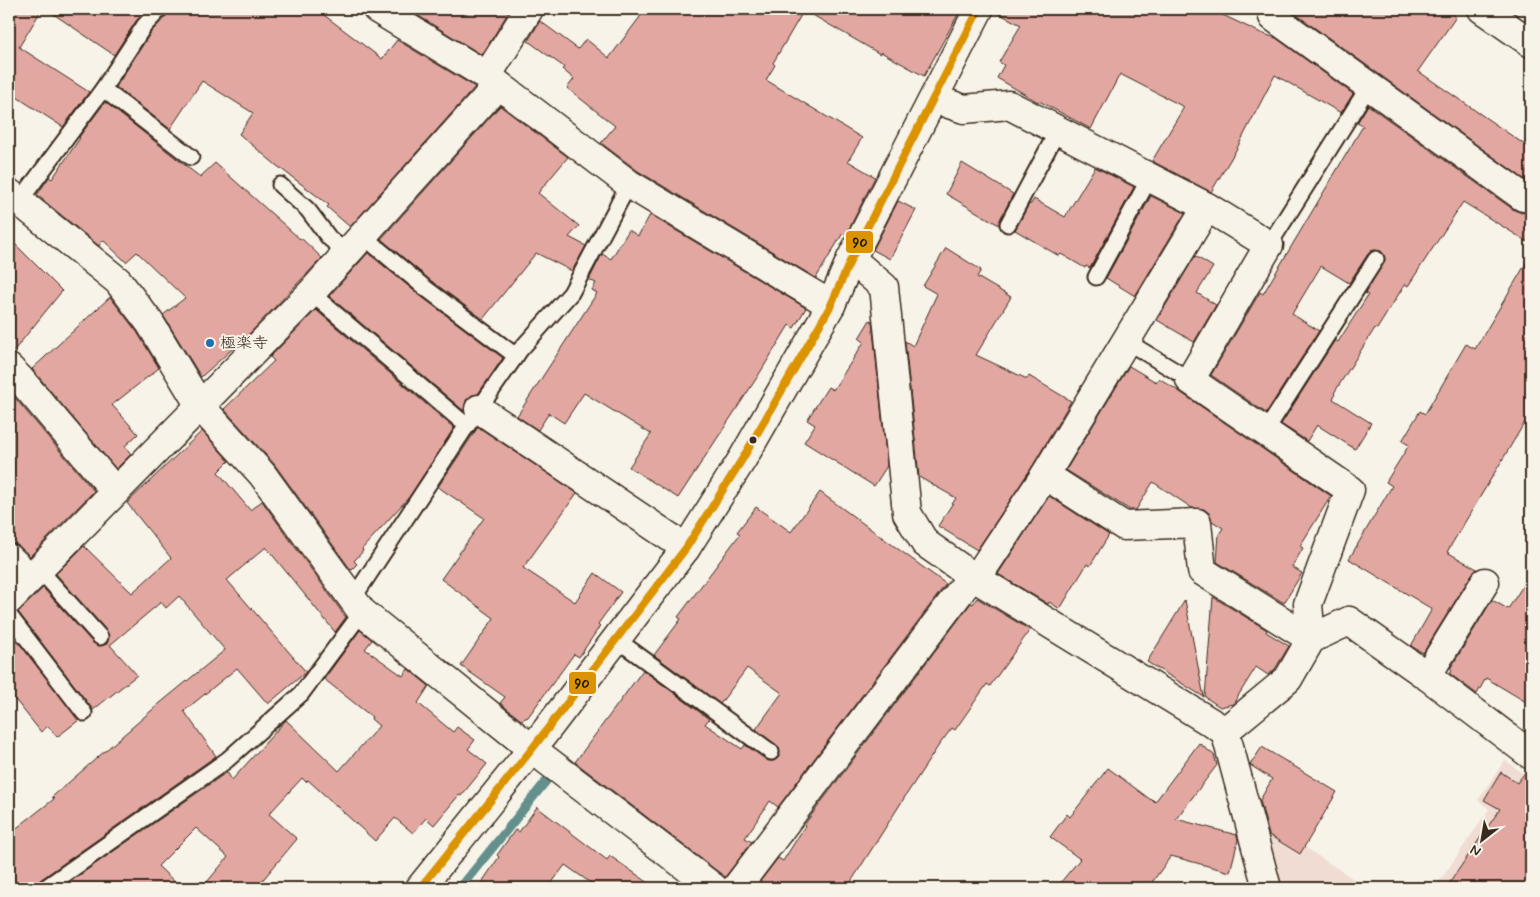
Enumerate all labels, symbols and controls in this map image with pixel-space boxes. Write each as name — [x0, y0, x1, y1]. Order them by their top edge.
line badge: 90 — [845, 230, 874, 254]
text: 90 — [853, 234, 867, 252]
place label: 極楽寺 — [220, 333, 268, 354]
marker: 極楽寺 — [204, 337, 216, 349]
unlabelled marker — [748, 435, 758, 445]
line badge: 90 — [568, 671, 597, 695]
text: 90 — [575, 675, 589, 693]
north arrow — [1458, 814, 1508, 864]
text: N — [1467, 840, 1484, 860]

